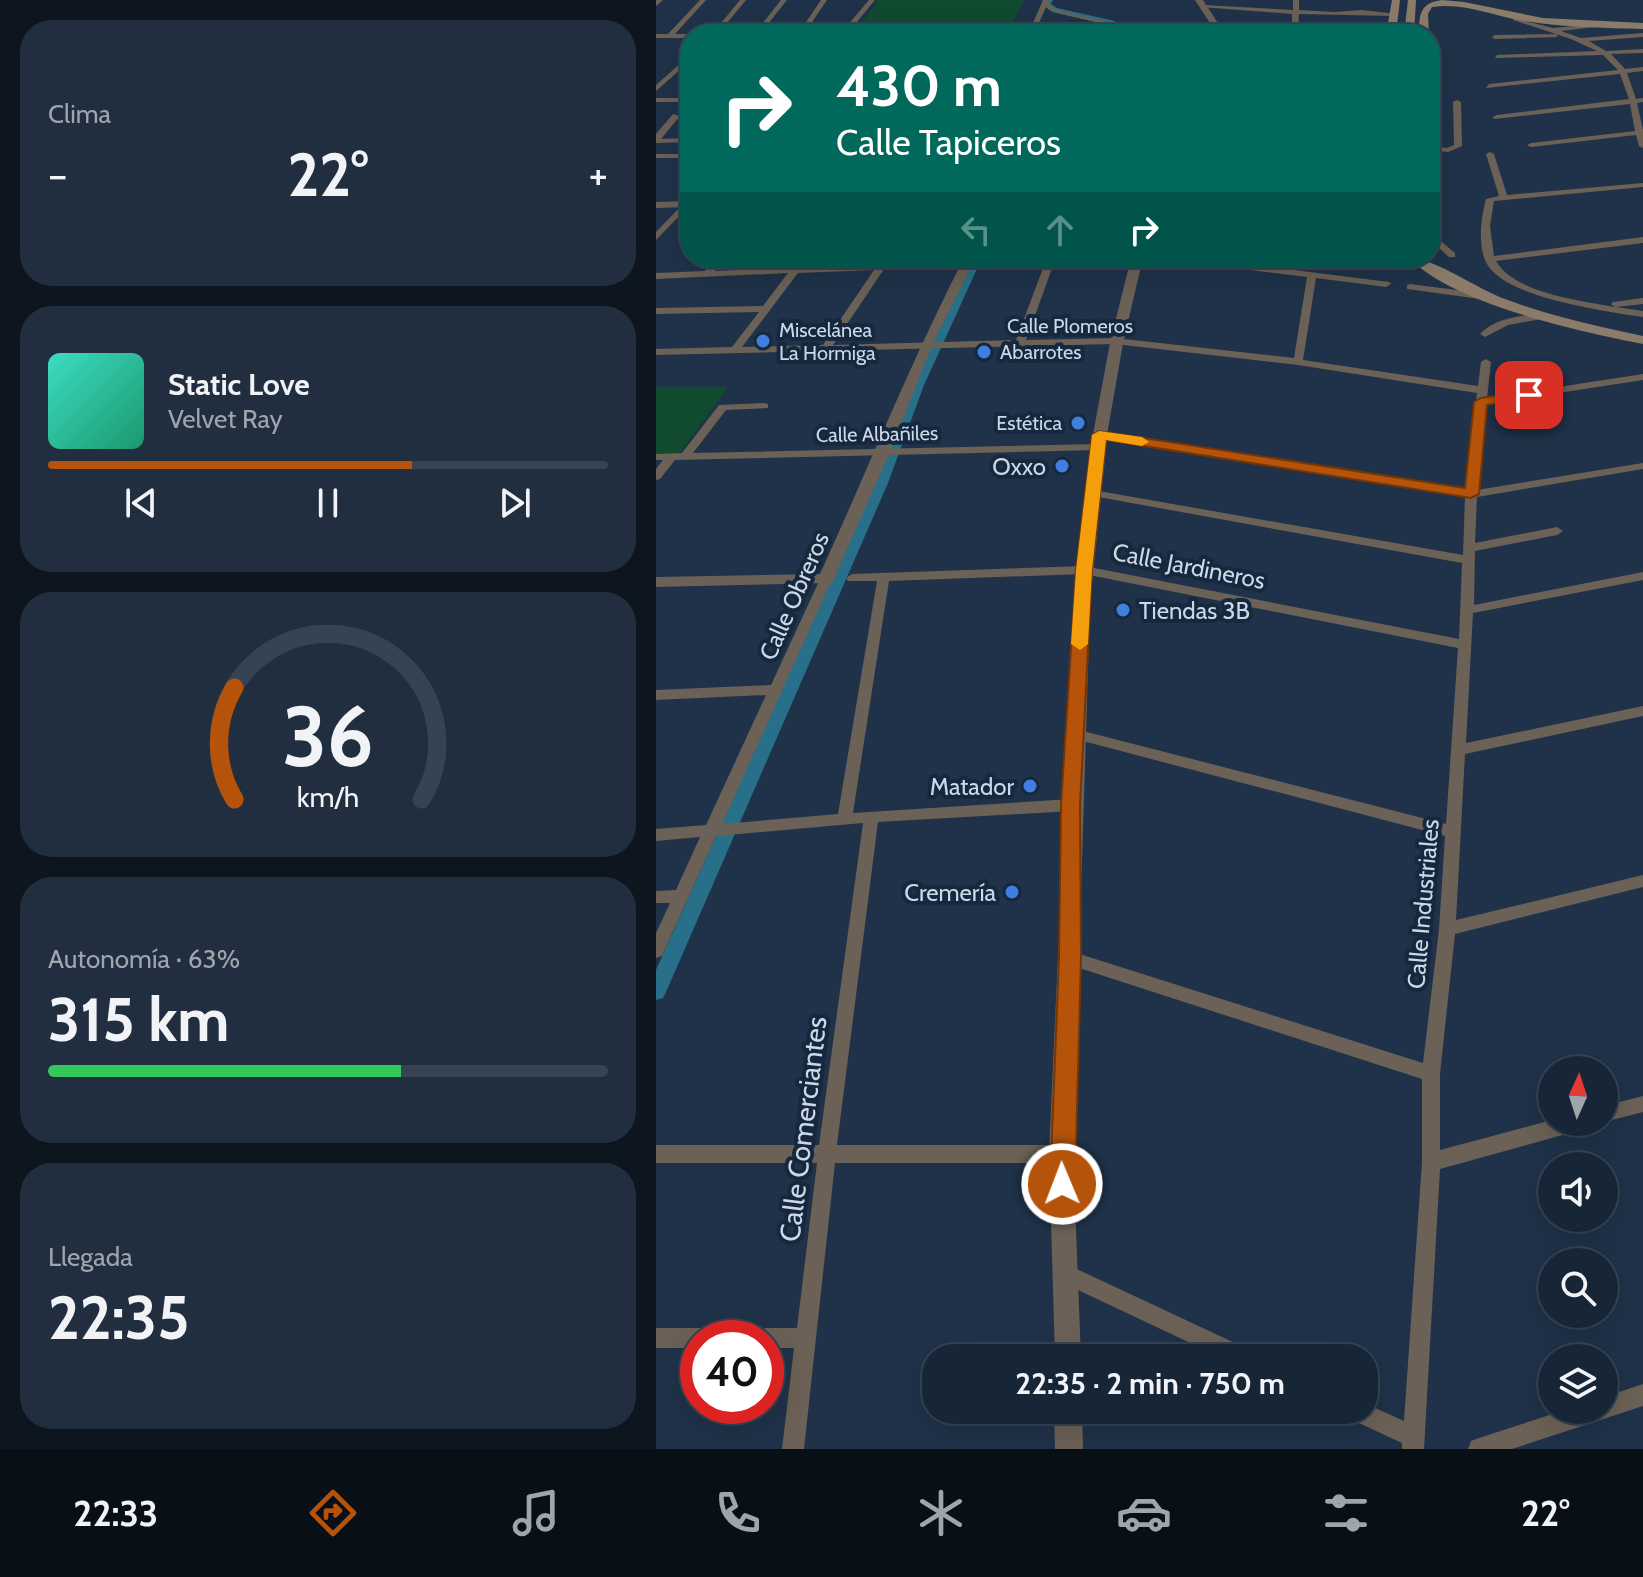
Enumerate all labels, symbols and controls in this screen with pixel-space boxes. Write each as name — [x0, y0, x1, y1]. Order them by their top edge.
text: 430 m — [836, 52, 1002, 120]
icon: right — [704, 56, 808, 160]
text: Clima — [48, 98, 111, 130]
text: Calle Tapiceros — [836, 120, 1061, 164]
text: 22° — [288, 138, 368, 211]
text: − — [48, 148, 67, 201]
text: + — [589, 148, 608, 201]
icon: left — [954, 208, 998, 252]
icon: ahead — [1038, 208, 1082, 252]
icon: right — [1122, 208, 1166, 252]
street label: Calle Plomeros — [1007, 314, 1133, 338]
place label: Miscelánea La Hormiga — [779, 318, 876, 365]
marker: Miscelánea La Hormiga — [754, 332, 772, 350]
place label: Abarrotes — [1000, 340, 1081, 364]
marker: Abarrotes — [975, 343, 993, 361]
pin — [1495, 361, 1563, 429]
text: Static Love — [168, 366, 310, 403]
icon: arrive — [1507, 373, 1551, 417]
text: Velvet Ray — [168, 403, 283, 435]
place label: Estética — [996, 411, 1062, 435]
marker: Estética — [1069, 414, 1087, 432]
street label: Calle Albañiles — [816, 421, 938, 447]
place label: Oxxo — [992, 452, 1046, 481]
marker: Oxxo — [1053, 457, 1071, 475]
icon: previous — [119, 481, 163, 525]
icon: pause — [306, 481, 350, 525]
icon: next — [493, 481, 537, 525]
street label: Calle Obreros — [753, 528, 835, 664]
street label: Calle Jardineros — [1110, 537, 1268, 595]
place label: Tiendas 3B — [1139, 596, 1250, 625]
marker: Tiendas 3B — [1114, 601, 1132, 619]
text: 36 — [282, 686, 374, 787]
place label: Matador — [930, 772, 1014, 801]
marker: Matador — [1021, 777, 1039, 795]
text: km/h — [297, 780, 359, 815]
street label: Calle Industriales — [1401, 818, 1445, 990]
place label: Cremería — [904, 878, 996, 907]
marker: Cremería — [1003, 883, 1021, 901]
text: Autonomía · 63% — [48, 943, 240, 975]
text: 315 km — [48, 983, 229, 1056]
street label: Calle Comerciantes — [772, 1014, 834, 1244]
north arrow — [1538, 1056, 1618, 1136]
map controls — [1538, 1056, 1618, 1424]
position arrow — [1020, 1142, 1104, 1226]
button: sound — [1538, 1152, 1618, 1232]
text: Llegada — [48, 1241, 133, 1273]
button: search — [1538, 1248, 1618, 1328]
text: 22:35 — [48, 1281, 189, 1354]
speed limit sign: 40 — [680, 1320, 784, 1424]
button: layers — [1538, 1344, 1618, 1424]
text: 22:35 · 2 min · 750 m — [1015, 1365, 1285, 1402]
icon: directions — [305, 1485, 361, 1541]
icon: music — [508, 1485, 564, 1541]
icon: phone — [710, 1485, 766, 1541]
icon: climate — [913, 1485, 969, 1541]
icon: car — [1116, 1485, 1172, 1541]
icon: filters — [1318, 1485, 1374, 1541]
text: 22:33 — [73, 1491, 158, 1535]
text: 22° — [1521, 1491, 1570, 1535]

